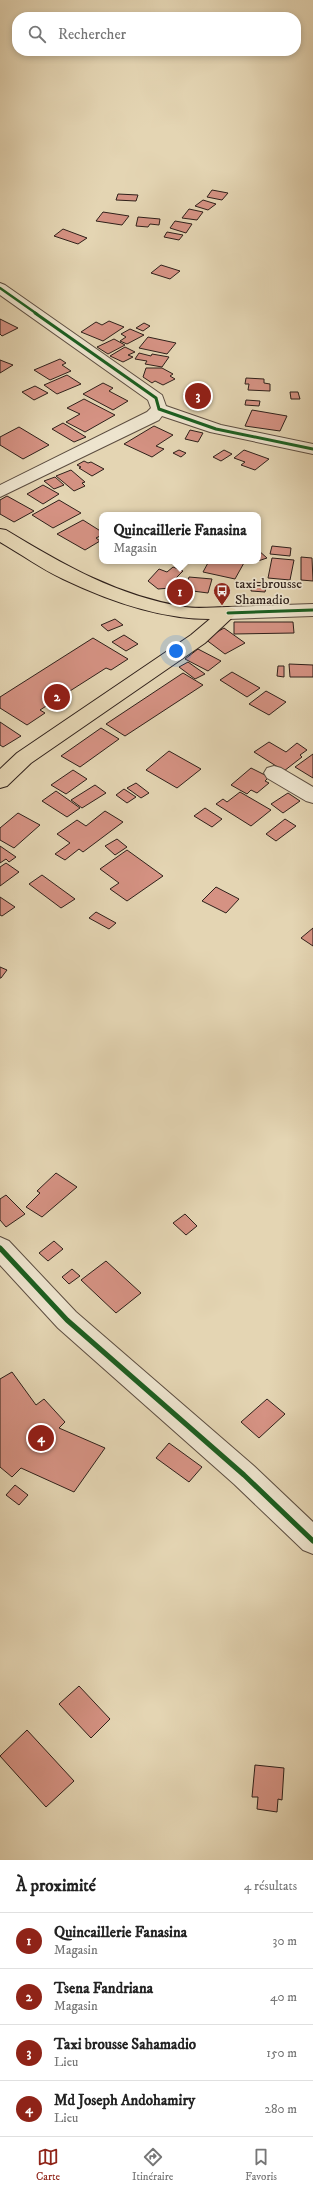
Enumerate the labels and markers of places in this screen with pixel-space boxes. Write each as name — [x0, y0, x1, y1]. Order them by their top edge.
pin: 3 — [185, 381, 211, 411]
place label: taxi-brousse Shamadio — [235, 575, 302, 609]
pin: 1 — [167, 577, 193, 607]
bus stop icon: taxi-brousse Shamadio — [212, 581, 232, 606]
pin: 2 — [44, 682, 70, 712]
pin: 4 — [28, 1423, 54, 1453]

